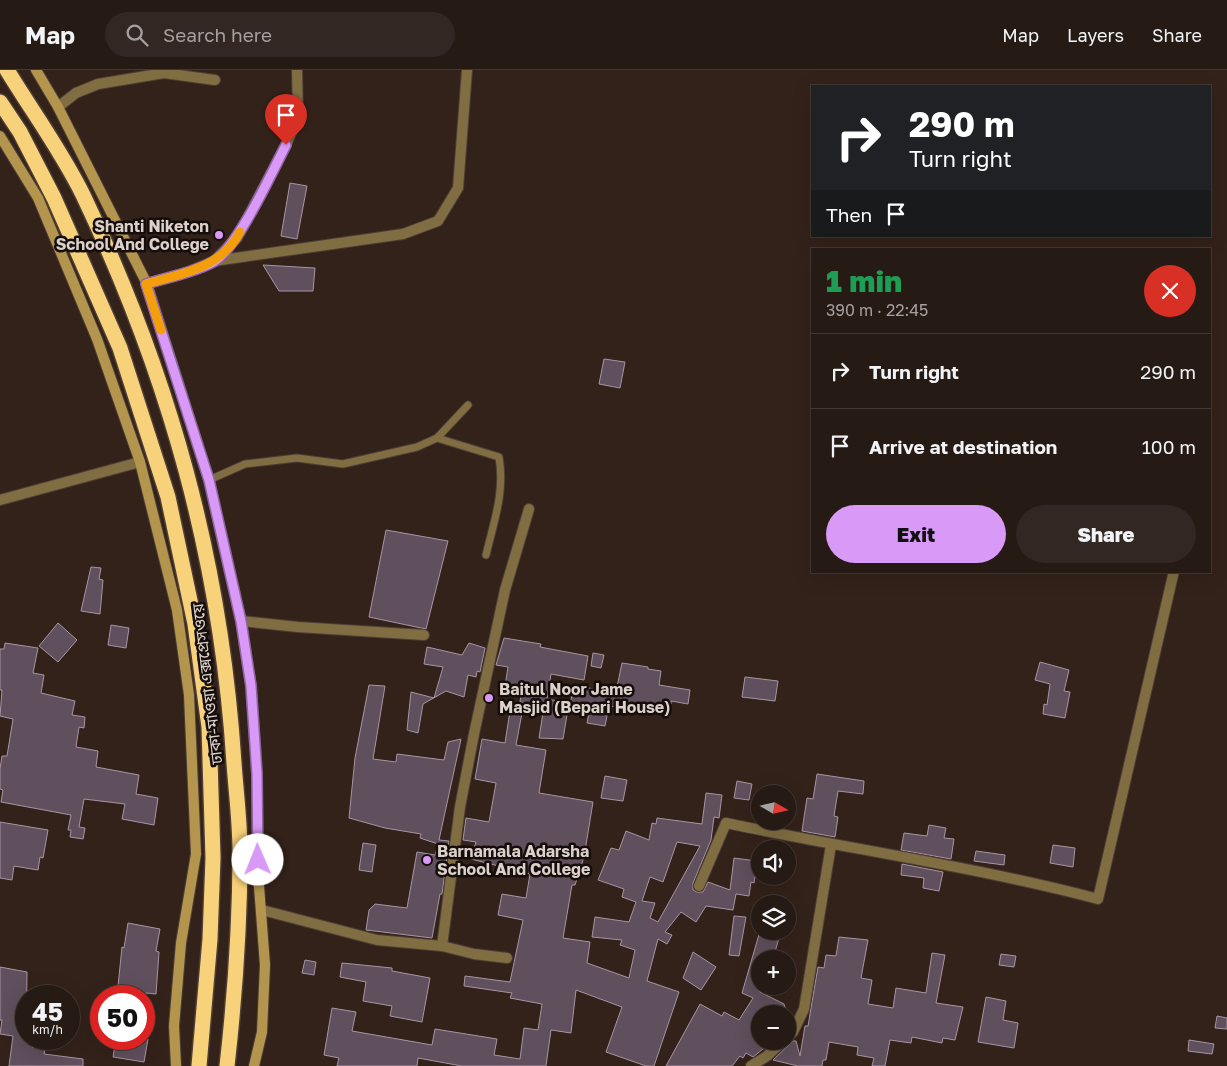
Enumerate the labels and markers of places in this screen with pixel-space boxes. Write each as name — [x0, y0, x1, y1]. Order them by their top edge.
pin — [265, 94, 307, 145]
place label: Shanti Niketon School And College — [56, 216, 209, 254]
marker: Shanti Niketon School And College — [213, 229, 225, 241]
place label: Baitul Noor Jame Masjid (Bepari House) — [499, 679, 670, 717]
marker: Baitul Noor Jame Masjid (Bepari House) — [483, 692, 495, 704]
place label: Barnamala Adarsha School And College — [437, 841, 590, 879]
marker: Barnamala Adarsha School And College — [421, 854, 433, 866]

